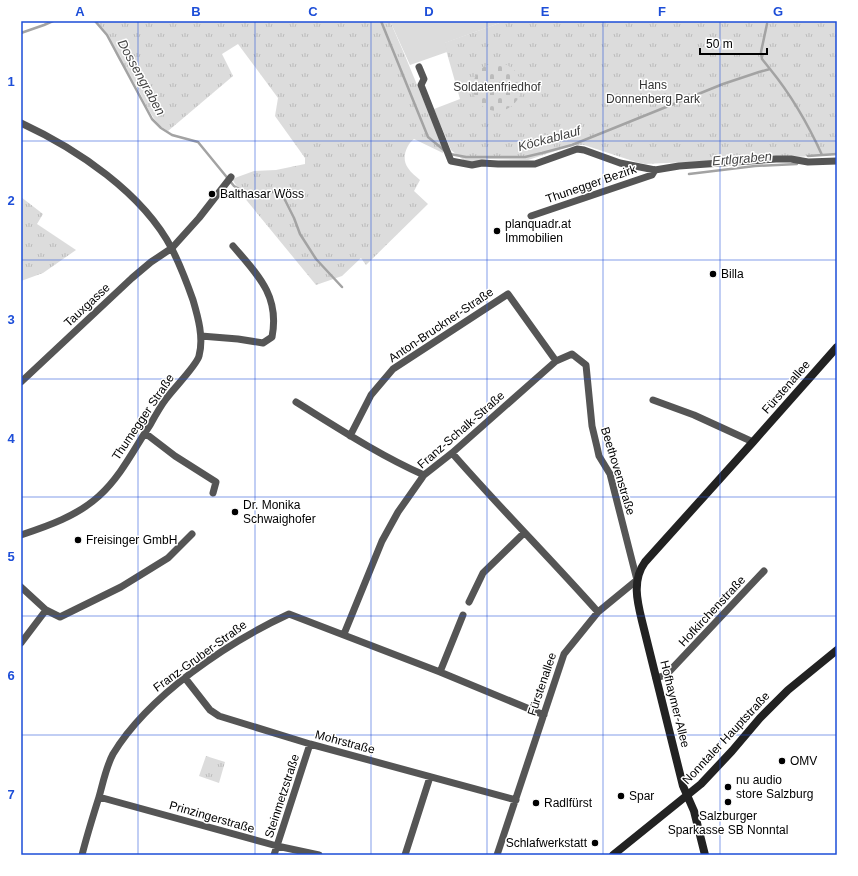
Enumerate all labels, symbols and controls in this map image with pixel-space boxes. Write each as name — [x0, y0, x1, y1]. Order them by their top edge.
text: A — [75, 4, 85, 19]
text: B — [191, 4, 201, 19]
text: C — [308, 4, 318, 19]
text: D — [424, 4, 434, 19]
text: E — [541, 4, 550, 19]
text: F — [658, 4, 666, 19]
text: G — [773, 4, 783, 19]
scale bar — [700, 30, 767, 56]
water label: Dossengraben — [115, 37, 169, 118]
text: 50 m — [706, 37, 733, 51]
text: 1 — [7, 74, 15, 89]
park label: Hans Donnenberg Park — [606, 78, 701, 106]
park label: Soldatenfriedhof — [453, 80, 541, 94]
water label: Köckablauf — [516, 123, 583, 154]
water label: Ertlgraben — [712, 148, 773, 169]
street label: Thunegger Bezirk — [544, 162, 639, 206]
place label: Balthasar Wöss — [220, 187, 304, 201]
marker: Balthasar Wöss — [207, 189, 217, 199]
text: 2 — [7, 193, 15, 208]
place label: planquadr.at Immobilien — [505, 217, 572, 245]
marker: planquadr.at Immobilien — [492, 226, 502, 236]
place label: Billa — [721, 267, 744, 281]
marker: Billa — [708, 269, 718, 279]
street label: Tauxgasse — [61, 280, 113, 330]
street label: Anton-Bruckner-Straße — [386, 285, 496, 365]
text: 3 — [7, 312, 15, 327]
street label: Fürstenallee — [759, 357, 813, 417]
street label: Thumegger Straße — [109, 371, 177, 463]
street label: Franz-Schalk-Straße — [415, 388, 508, 472]
street label: Beethovenstraße — [598, 425, 638, 517]
text: 4 — [7, 431, 15, 446]
place label: Dr. Monika Schwaighofer — [243, 498, 316, 526]
marker: Dr. Monika Schwaighofer — [230, 507, 240, 517]
place label: Freisinger GmbH — [86, 533, 177, 547]
marker: Freisinger GmbH — [73, 535, 83, 545]
text: 5 — [7, 549, 15, 564]
street label: Hofkirchenstraße — [676, 573, 748, 649]
street label: Franz-Gruber-Straße — [151, 617, 250, 695]
street label: Fürstenallee — [525, 650, 559, 718]
street label: Hofhaymer-Allee — [657, 659, 693, 749]
text: 6 — [7, 668, 15, 683]
street label: Nonntaler Hauptstraße — [679, 689, 773, 787]
street label: Mohrstraße — [314, 727, 377, 757]
street label: Steinmetzstraße — [262, 752, 302, 840]
place label: OMV — [790, 754, 817, 768]
marker: OMV — [777, 756, 787, 766]
place label: nu audio store Salzburg — [736, 773, 813, 801]
marker: nu audio store Salzburg — [723, 782, 733, 792]
text: 7 — [7, 787, 15, 802]
place label: Spar — [629, 789, 654, 803]
marker: Spar — [616, 791, 626, 801]
place label: Radlfürst — [544, 796, 593, 810]
marker: Salzburger Sparkasse SB Nonntal — [723, 797, 733, 807]
street label: Prinzingerstraße — [168, 798, 257, 836]
marker: Radlfürst — [531, 798, 541, 808]
place label: Salzburger Sparkasse SB Nonntal — [668, 809, 788, 837]
place label: Schlafwerkstatt — [506, 836, 588, 850]
marker: Schlafwerkstatt — [590, 838, 600, 848]

